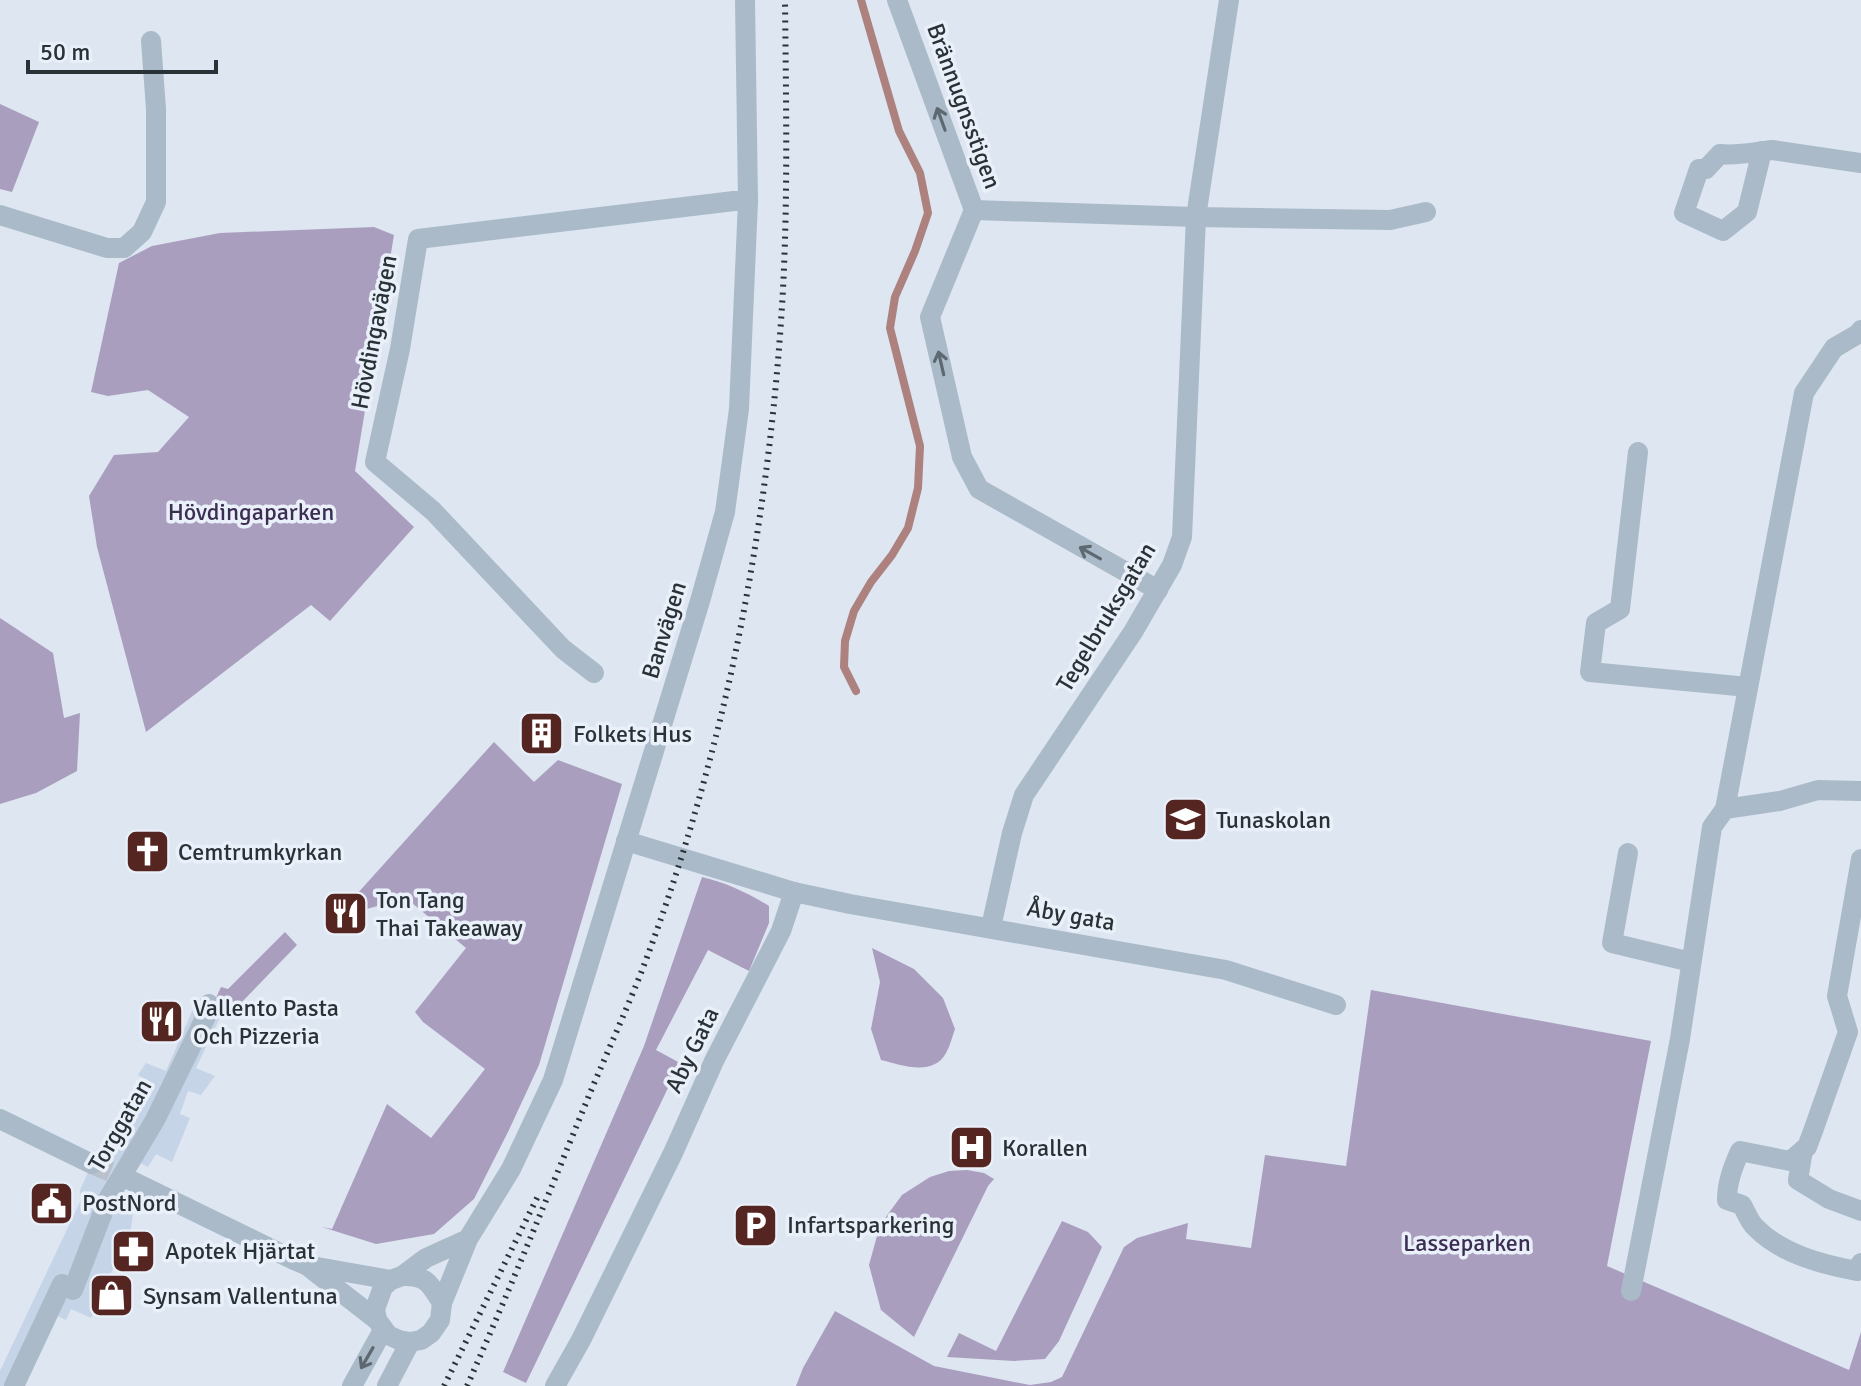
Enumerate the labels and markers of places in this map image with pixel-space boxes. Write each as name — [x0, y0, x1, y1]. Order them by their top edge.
building icon: Folkets Hus — [518, 710, 566, 758]
place label: Folkets Hus — [573, 719, 692, 749]
school or university icon: Tunaskolan — [1161, 796, 1209, 844]
place label: Tunaskolan — [1216, 805, 1331, 835]
church icon: Cemtrumkyrkan — [123, 828, 171, 876]
place label: Cemtrumkyrkan — [178, 837, 342, 867]
place label: Ton Tang Thai Takeaway — [376, 885, 523, 943]
restaurant icon: Ton Tang Thai Takeaway — [321, 890, 369, 938]
place label: Vallento Pasta Och Pizzeria — [193, 993, 339, 1051]
restaurant icon: Vallento Pasta Och Pizzeria — [138, 998, 186, 1046]
hospital icon: Korallen — [947, 1124, 995, 1172]
place label: Korallen — [1002, 1133, 1088, 1163]
public building icon: PostNord — [27, 1179, 75, 1227]
place label: PostNord — [82, 1188, 176, 1218]
parking icon: Infartsparkering — [732, 1201, 780, 1249]
place label: Infartsparkering — [787, 1210, 954, 1240]
pharmacy icon: Apotek Hjärtat — [110, 1227, 158, 1275]
place label: Apotek Hjärtat — [165, 1236, 315, 1266]
shop icon: Synsam Vallentuna — [88, 1272, 136, 1320]
place label: Synsam Vallentuna — [143, 1281, 338, 1311]

